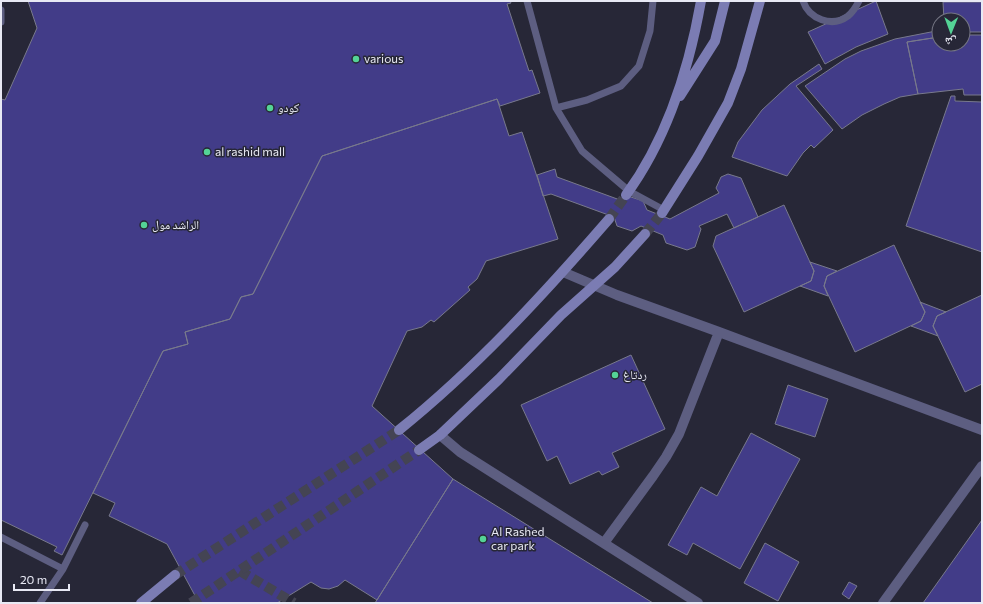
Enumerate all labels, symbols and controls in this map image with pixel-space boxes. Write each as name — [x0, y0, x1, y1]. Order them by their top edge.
north arrow — [931, 12, 971, 52]
text: ش — [945, 34, 957, 49]
place label: various — [364, 51, 404, 65]
marker: various — [351, 54, 361, 64]
place label: كودو — [278, 100, 299, 114]
marker: كودو — [265, 103, 275, 113]
place label: al rashid mall — [215, 144, 285, 158]
marker: al rashid mall — [202, 147, 212, 157]
place label: الراشد مول — [152, 217, 199, 232]
marker: الراشد مول — [139, 220, 149, 230]
place label: ردتاغ — [623, 367, 647, 383]
marker: ردتاغ — [610, 370, 620, 380]
place label: Al Rashed car park — [491, 524, 545, 552]
marker: Al Rashed car park — [478, 534, 488, 544]
scale bar — [14, 566, 69, 592]
text: 20 m — [20, 572, 47, 586]

